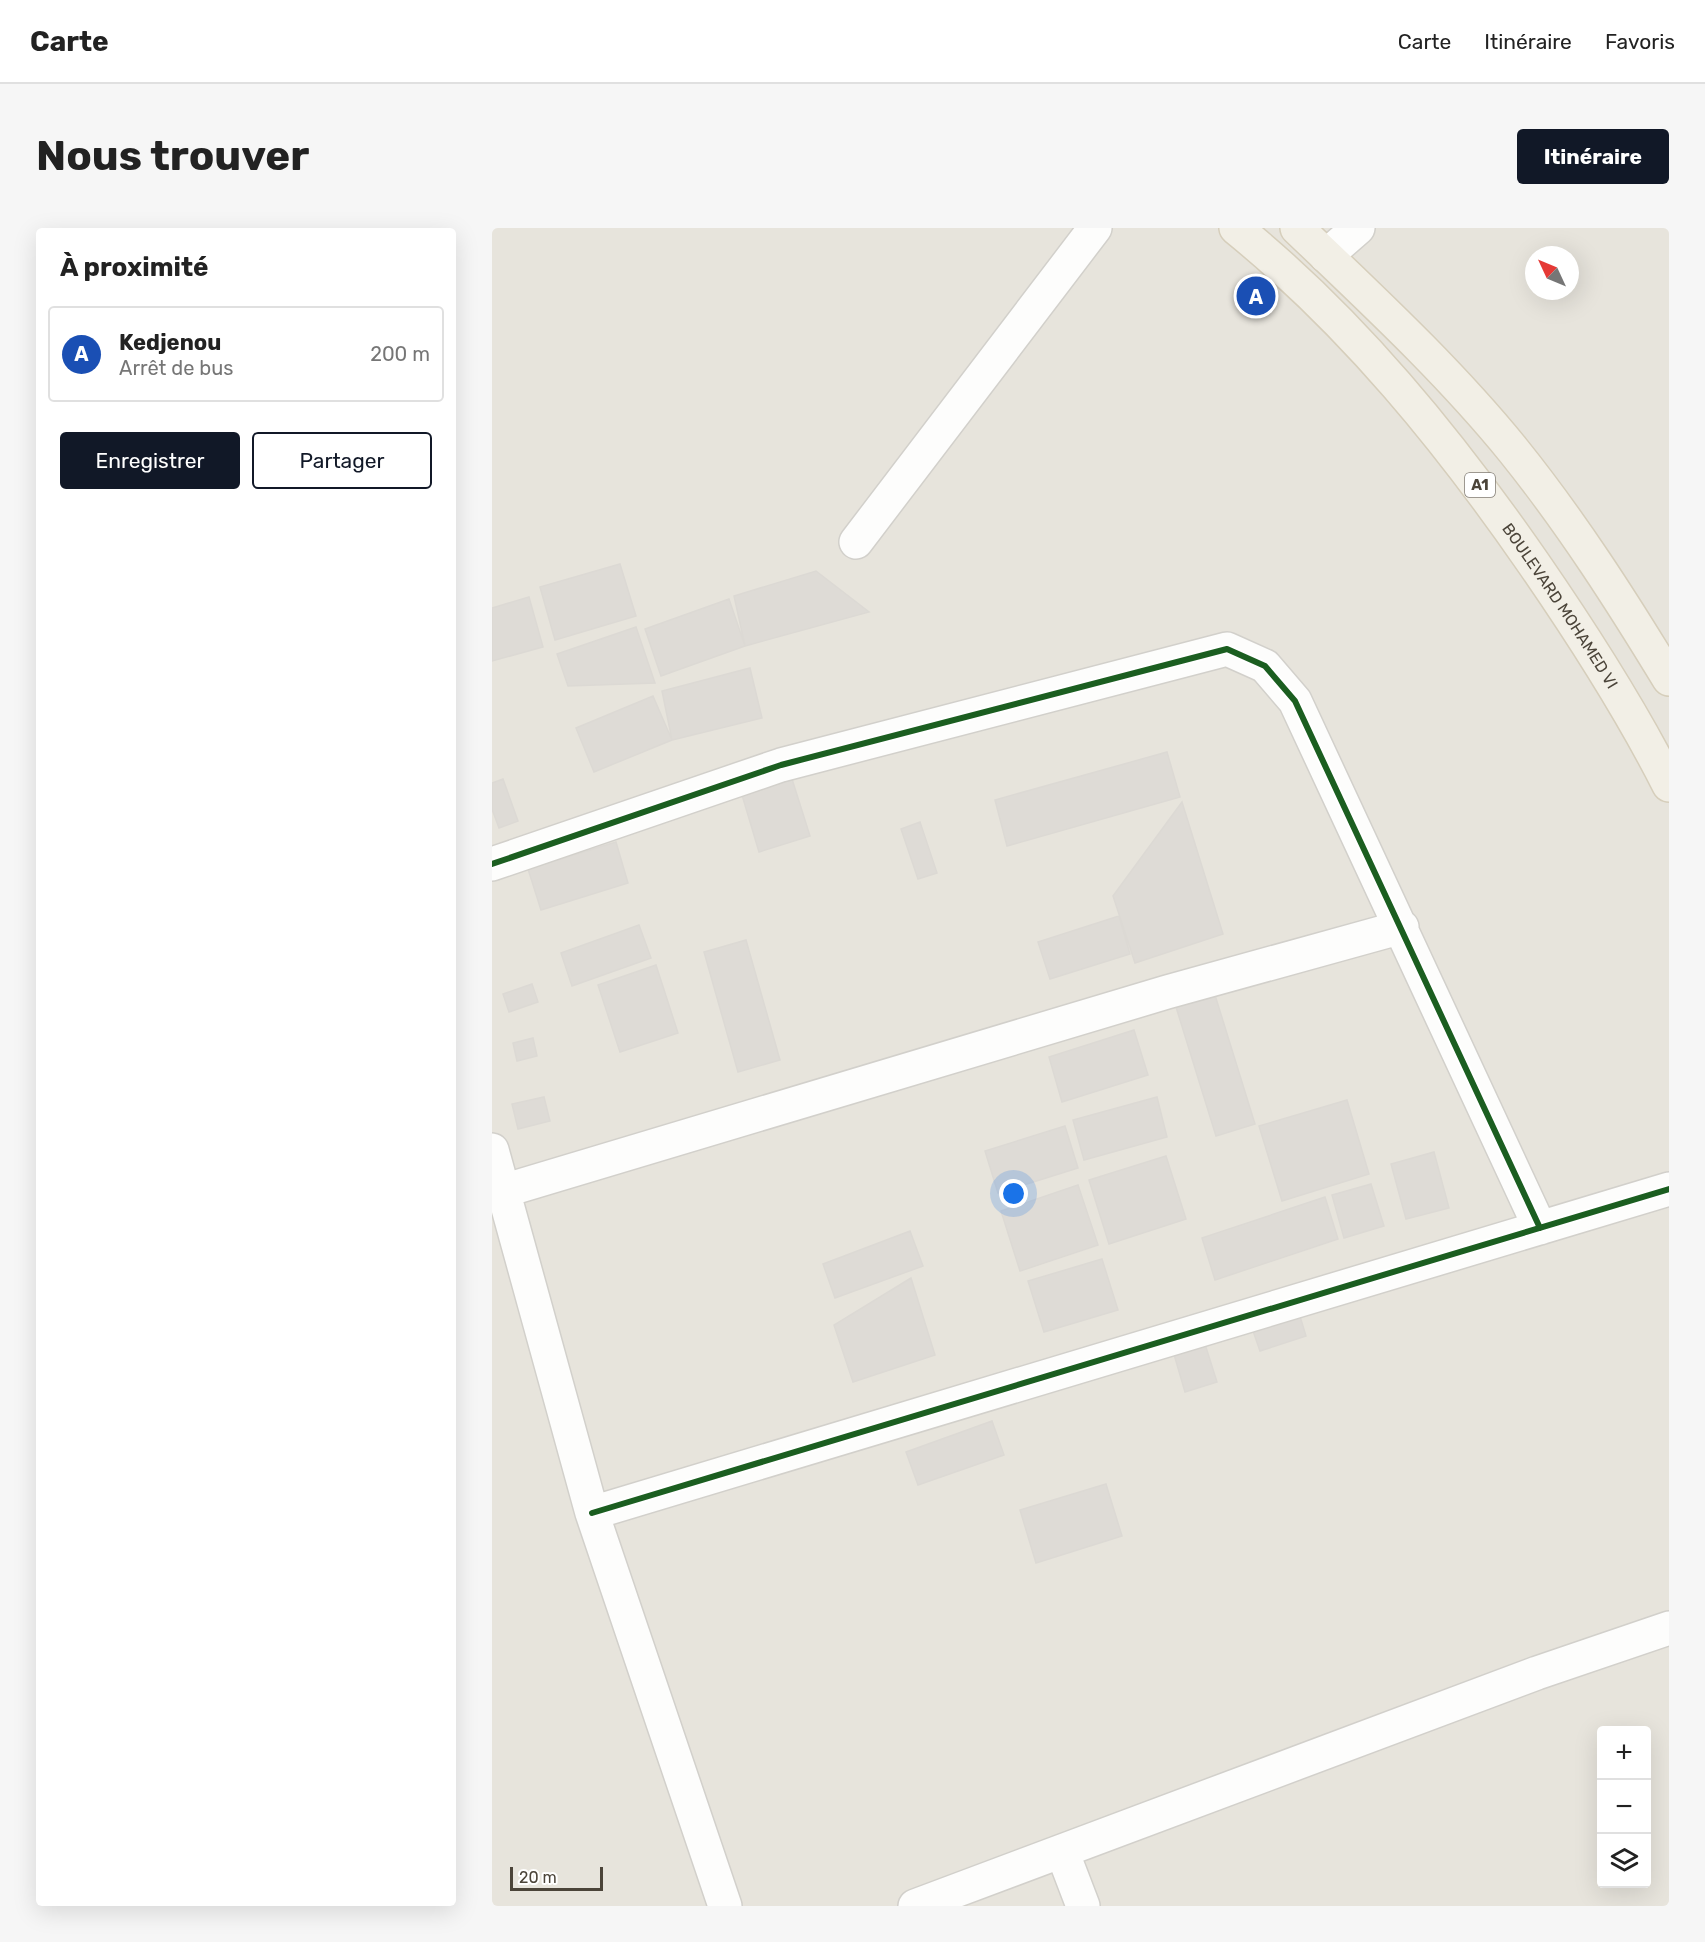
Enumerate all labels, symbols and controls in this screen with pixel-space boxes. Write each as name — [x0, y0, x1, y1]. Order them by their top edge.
text: Carte — [30, 25, 109, 58]
text: Carte — [1398, 29, 1451, 54]
text: Itinéraire — [1484, 29, 1572, 54]
text: Favoris — [1605, 29, 1675, 54]
button: Itinéraire — [1517, 129, 1669, 184]
text: Nous trouver — [36, 131, 309, 181]
north arrow — [1525, 246, 1579, 300]
text: À proximité — [60, 252, 209, 283]
pin: A — [1236, 274, 1275, 318]
text: Kedjenou — [119, 329, 221, 356]
text: A — [74, 342, 89, 366]
text: 200 m — [370, 342, 430, 366]
text: Arrêt de bus — [119, 356, 233, 380]
button: Enregistrer — [60, 432, 240, 489]
button: Partager — [252, 432, 432, 489]
road number: A1 — [1465, 473, 1495, 497]
street label: BOULEVARD MOHAMED VI — [1499, 519, 1622, 692]
your location — [999, 1179, 1028, 1208]
map controls — [1597, 1726, 1651, 1888]
button: + — [1597, 1726, 1651, 1780]
button: − — [1597, 1780, 1651, 1834]
button: layers — [1597, 1834, 1651, 1888]
scale bar — [510, 1864, 603, 1892]
text: 20 m — [519, 1868, 557, 1887]

